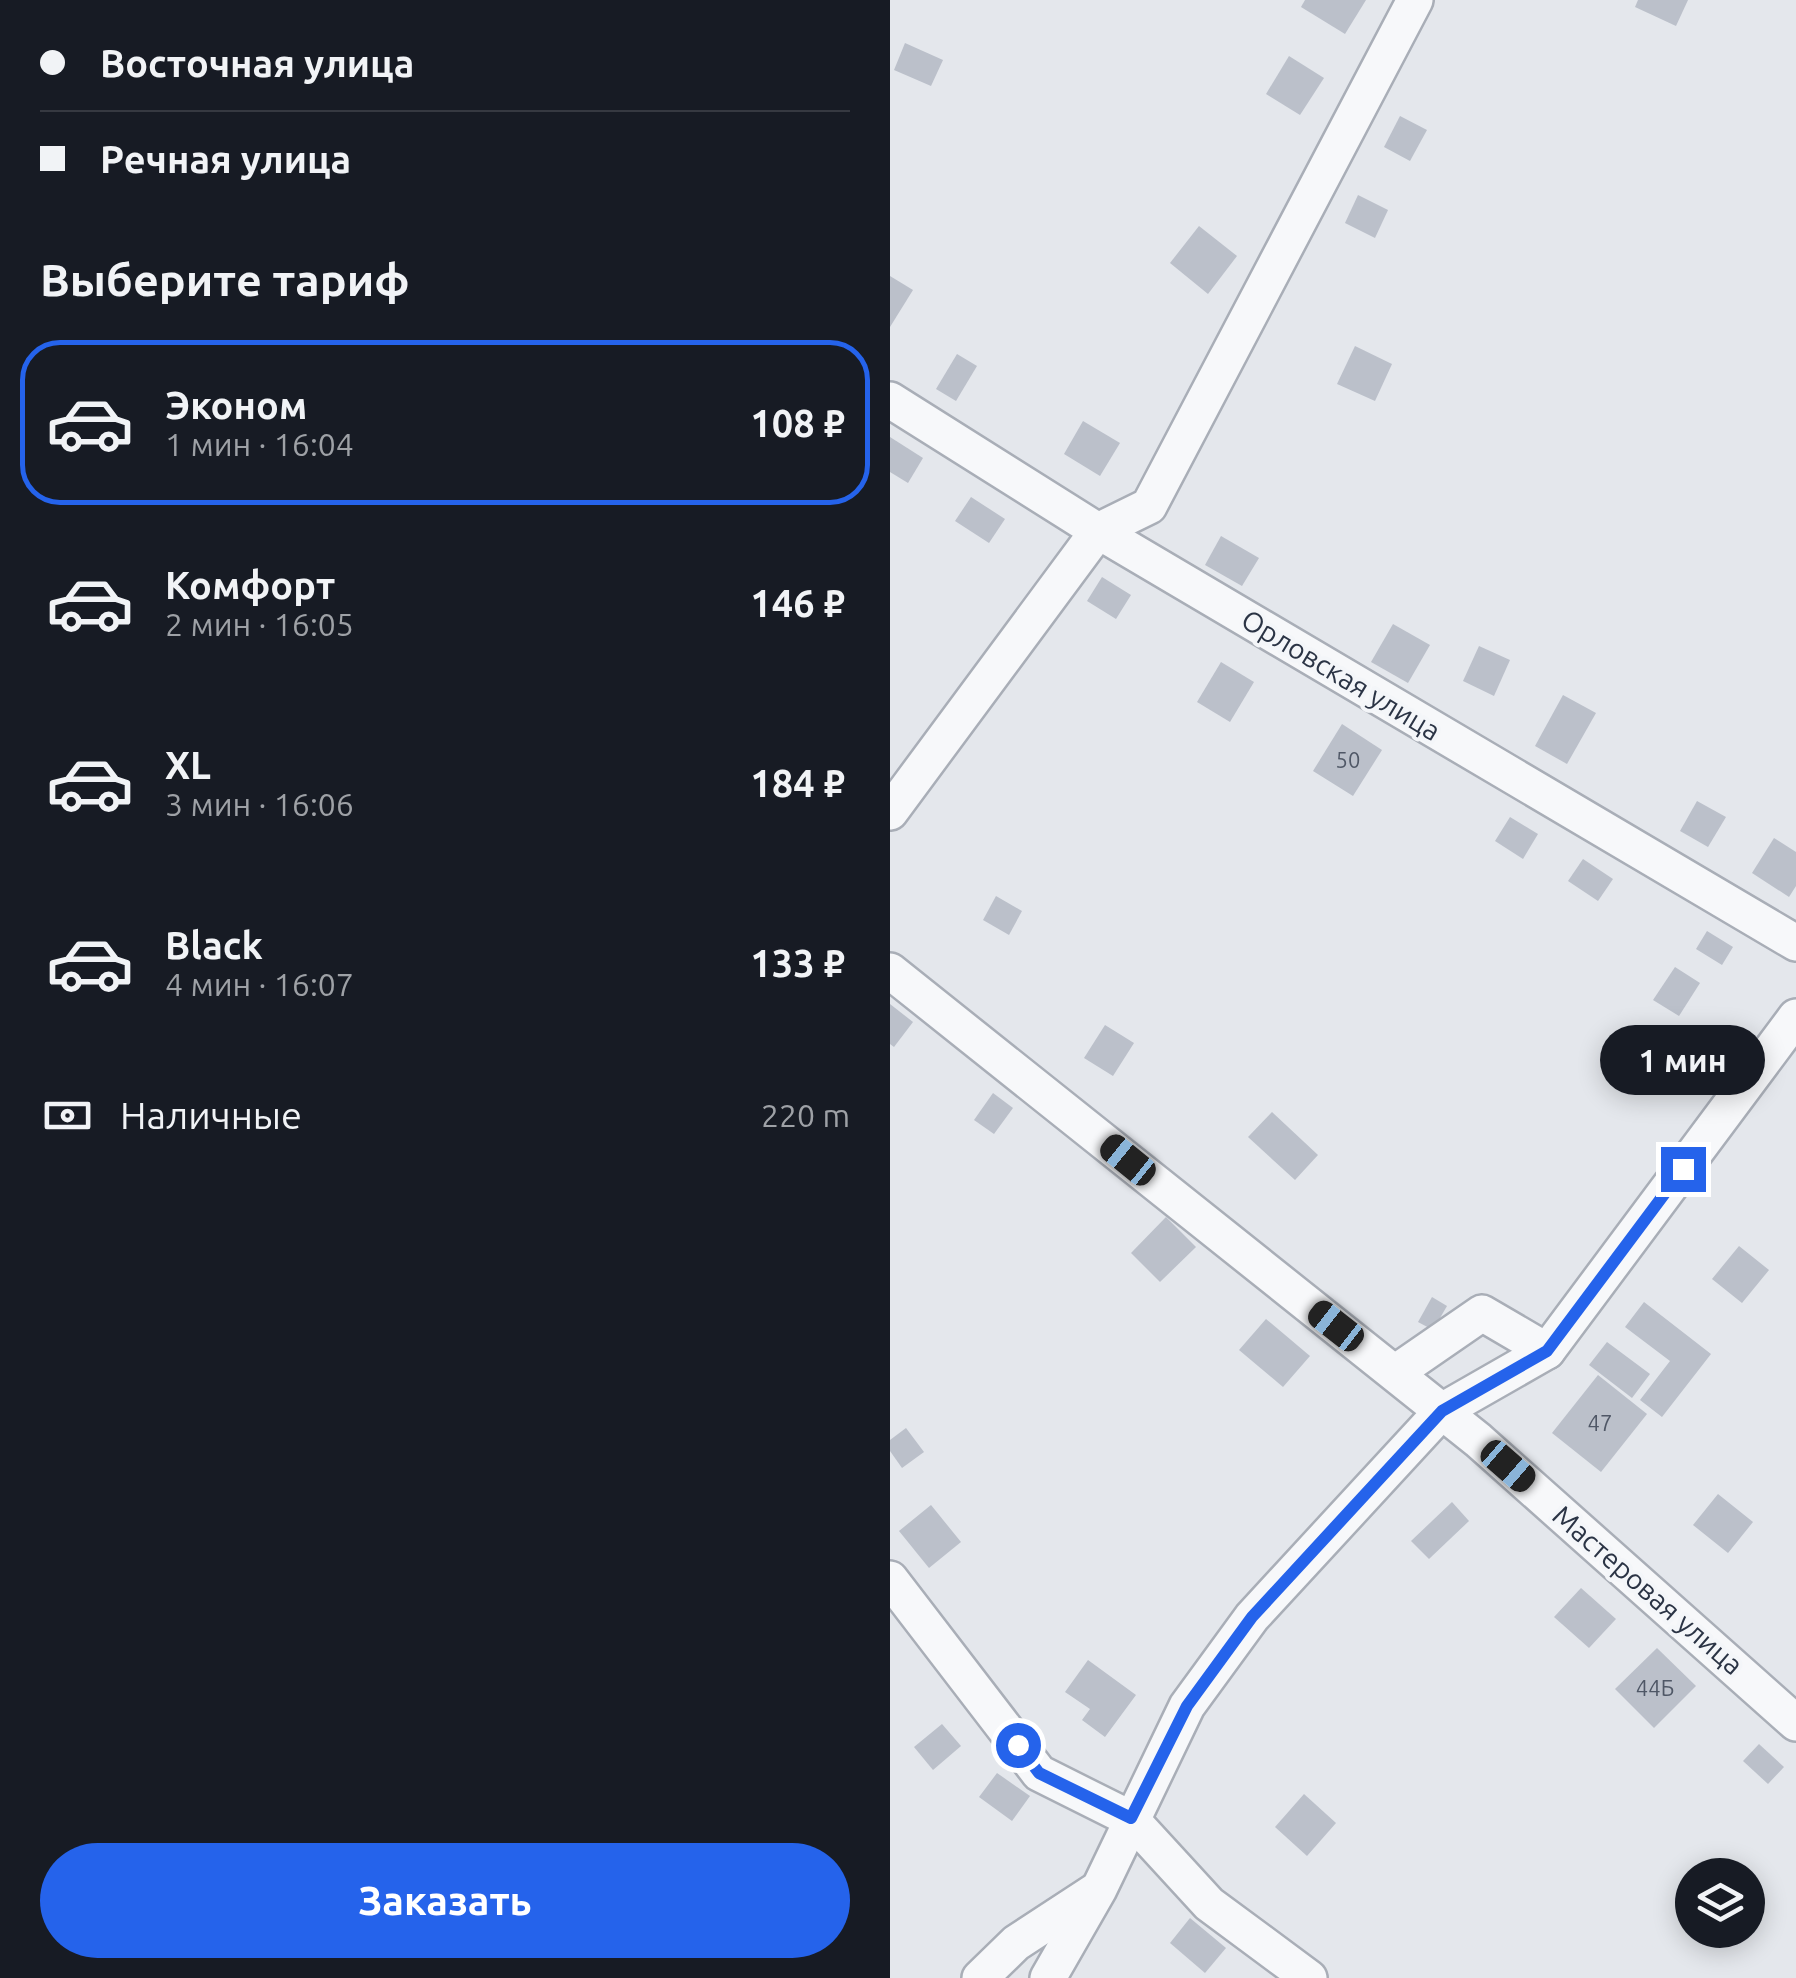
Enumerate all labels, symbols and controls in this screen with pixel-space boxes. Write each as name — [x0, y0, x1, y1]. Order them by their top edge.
text: Восточная улица — [100, 42, 414, 84]
text: Речная улица — [100, 138, 351, 180]
text: Выберите тариф — [40, 254, 410, 305]
icon: car — [45, 378, 135, 468]
text: Эконом — [165, 384, 307, 426]
text: 108 ₽ — [750, 402, 845, 444]
text: 1 мин · 16:04 — [165, 426, 354, 462]
icon: car — [45, 558, 135, 648]
text: Комфорт — [165, 564, 335, 606]
text: 146 ₽ — [750, 582, 845, 624]
street label: Орловская улица — [1236, 603, 1446, 746]
text: 2 мин · 16:05 — [165, 606, 354, 642]
icon: car — [45, 738, 135, 828]
text: XL — [165, 744, 211, 786]
house number: 50 — [1336, 747, 1360, 772]
text: 184 ₽ — [750, 762, 845, 804]
text: 3 мин · 16:06 — [165, 786, 354, 822]
icon: car — [45, 918, 135, 1008]
text: Black — [165, 924, 263, 966]
text: 133 ₽ — [750, 942, 845, 984]
text: 4 мин · 16:07 — [165, 966, 354, 1002]
callout: 1 мин — [1600, 1024, 1766, 1094]
text: 1 мин — [1638, 1042, 1727, 1078]
icon: cash — [40, 1088, 95, 1143]
text: Наличные — [120, 1094, 302, 1136]
text: 220 m — [761, 1097, 850, 1133]
car — [1095, 1129, 1161, 1191]
route end — [1661, 1147, 1706, 1192]
car — [1303, 1296, 1369, 1356]
house number: 47 — [1588, 1410, 1612, 1435]
car — [1476, 1435, 1540, 1497]
street label: Мастеровая улица — [1547, 1499, 1749, 1680]
house number: 44Б — [1636, 1675, 1674, 1700]
route start — [996, 1723, 1041, 1768]
button: Заказать — [40, 1843, 850, 1958]
map controls — [1675, 1858, 1765, 1948]
button: layers — [1675, 1858, 1765, 1948]

